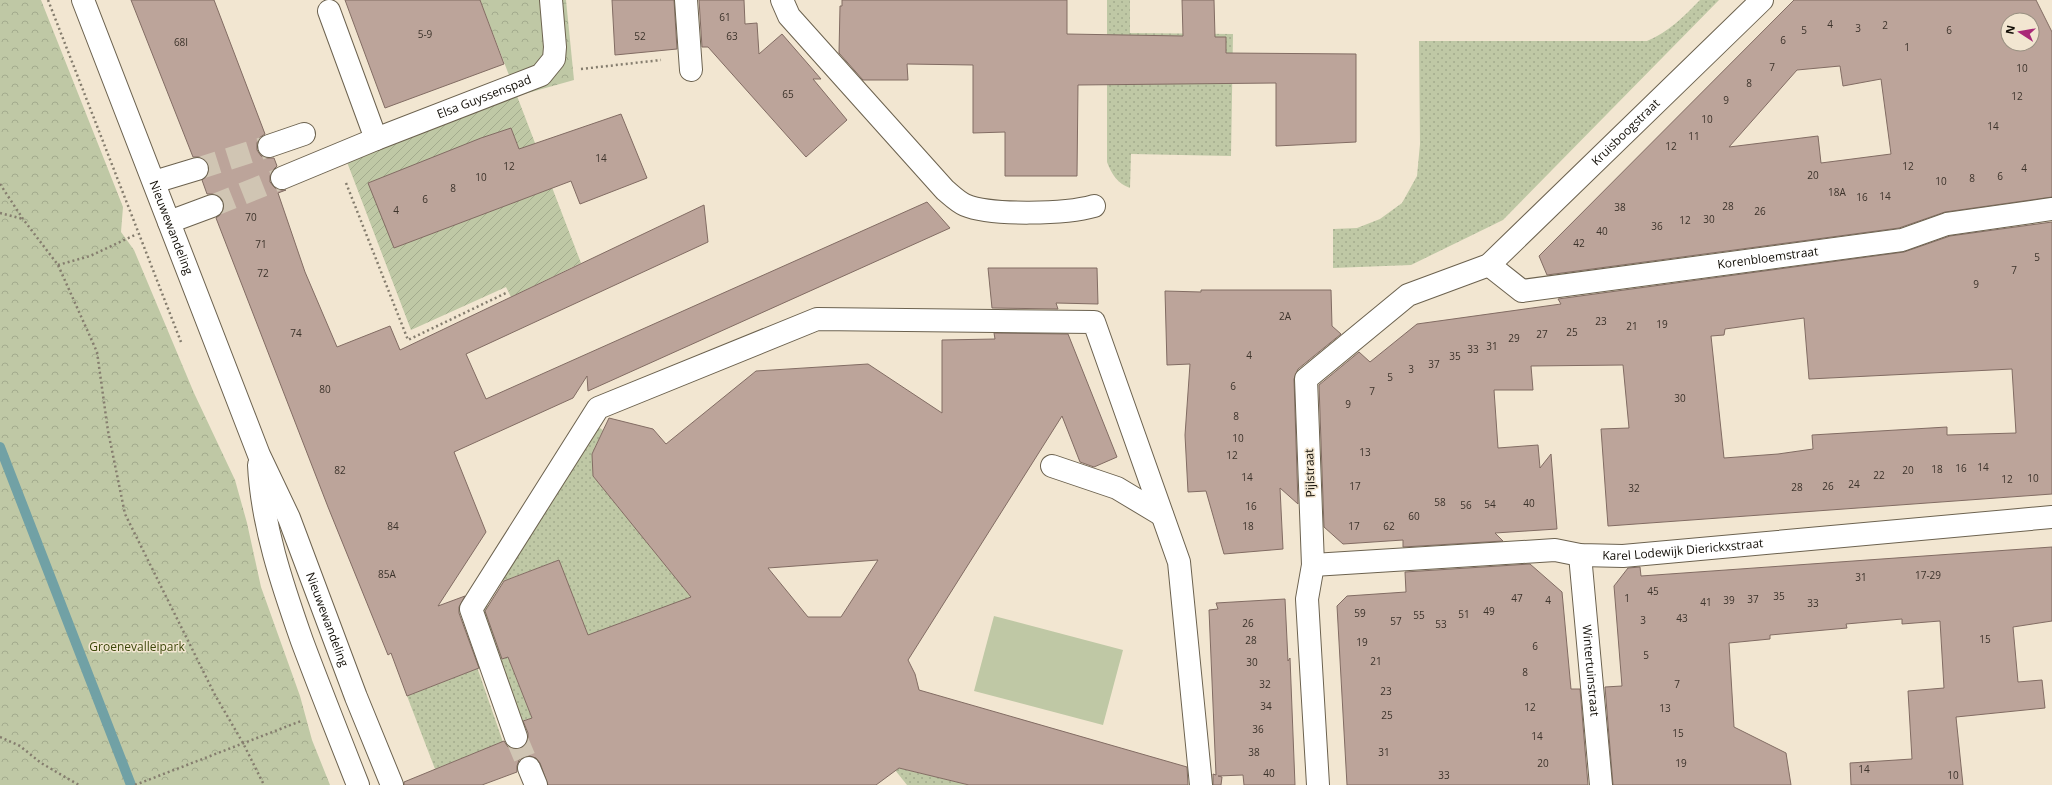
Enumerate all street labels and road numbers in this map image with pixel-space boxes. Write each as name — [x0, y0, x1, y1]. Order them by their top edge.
street label: Elsa Guyssenspad — [434, 71, 534, 123]
street label: Kruisboogstraat — [1587, 95, 1663, 169]
street label: Nieuwewandeling — [146, 178, 198, 277]
street label: Korenbloemstraat — [1716, 242, 1819, 273]
street label: Pijlstraat — [1300, 448, 1319, 498]
street label: Karel Lodewijk Dierickxstraat — [1602, 534, 1764, 564]
street label: Nieuwewandeling — [302, 570, 353, 669]
street label: Wintertuinstraat — [1578, 624, 1604, 717]

